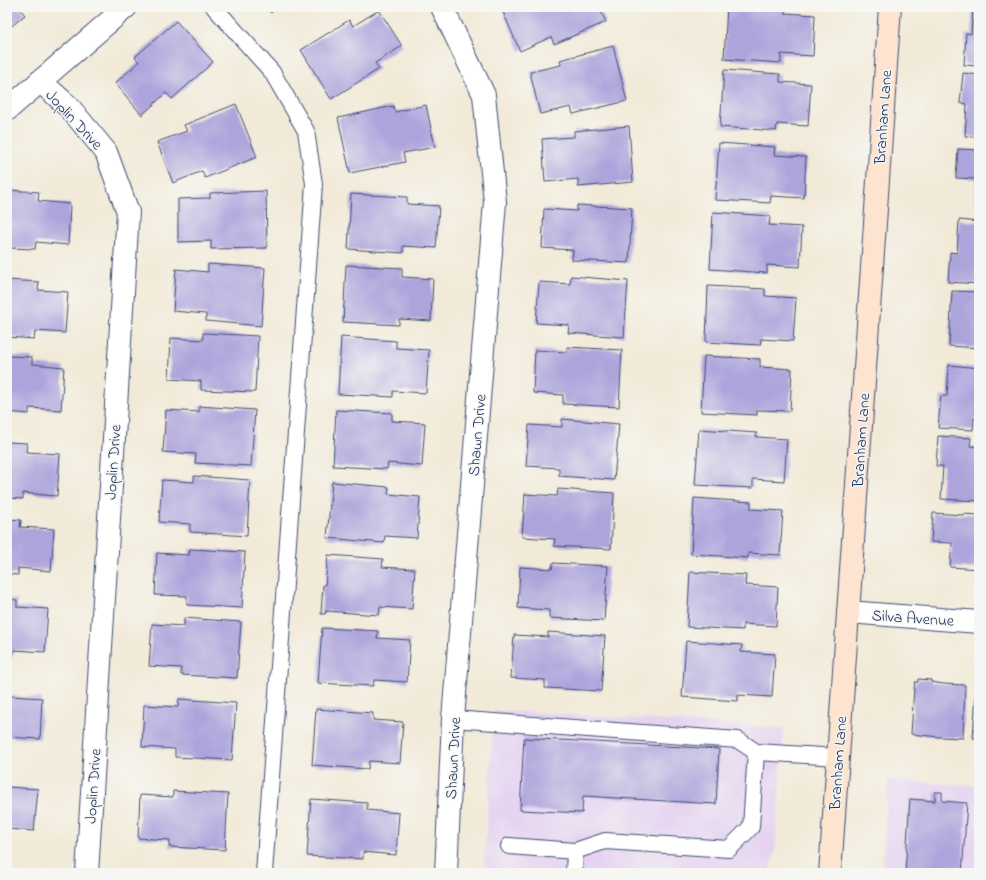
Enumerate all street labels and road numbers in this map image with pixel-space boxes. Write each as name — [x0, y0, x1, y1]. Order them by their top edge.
street label: Branham Lane — [869, 68, 899, 166]
street label: Joplin Drive — [39, 85, 109, 157]
street label: Branham Lane — [847, 391, 877, 489]
street label: Shawn Drive — [462, 392, 494, 477]
street label: Joplin Drive — [99, 423, 129, 500]
street label: Silva Avenue — [871, 604, 956, 634]
street label: Branham Lane — [824, 714, 854, 812]
street label: Shawn Drive — [440, 716, 468, 800]
street label: Joplin Drive — [79, 747, 109, 824]

